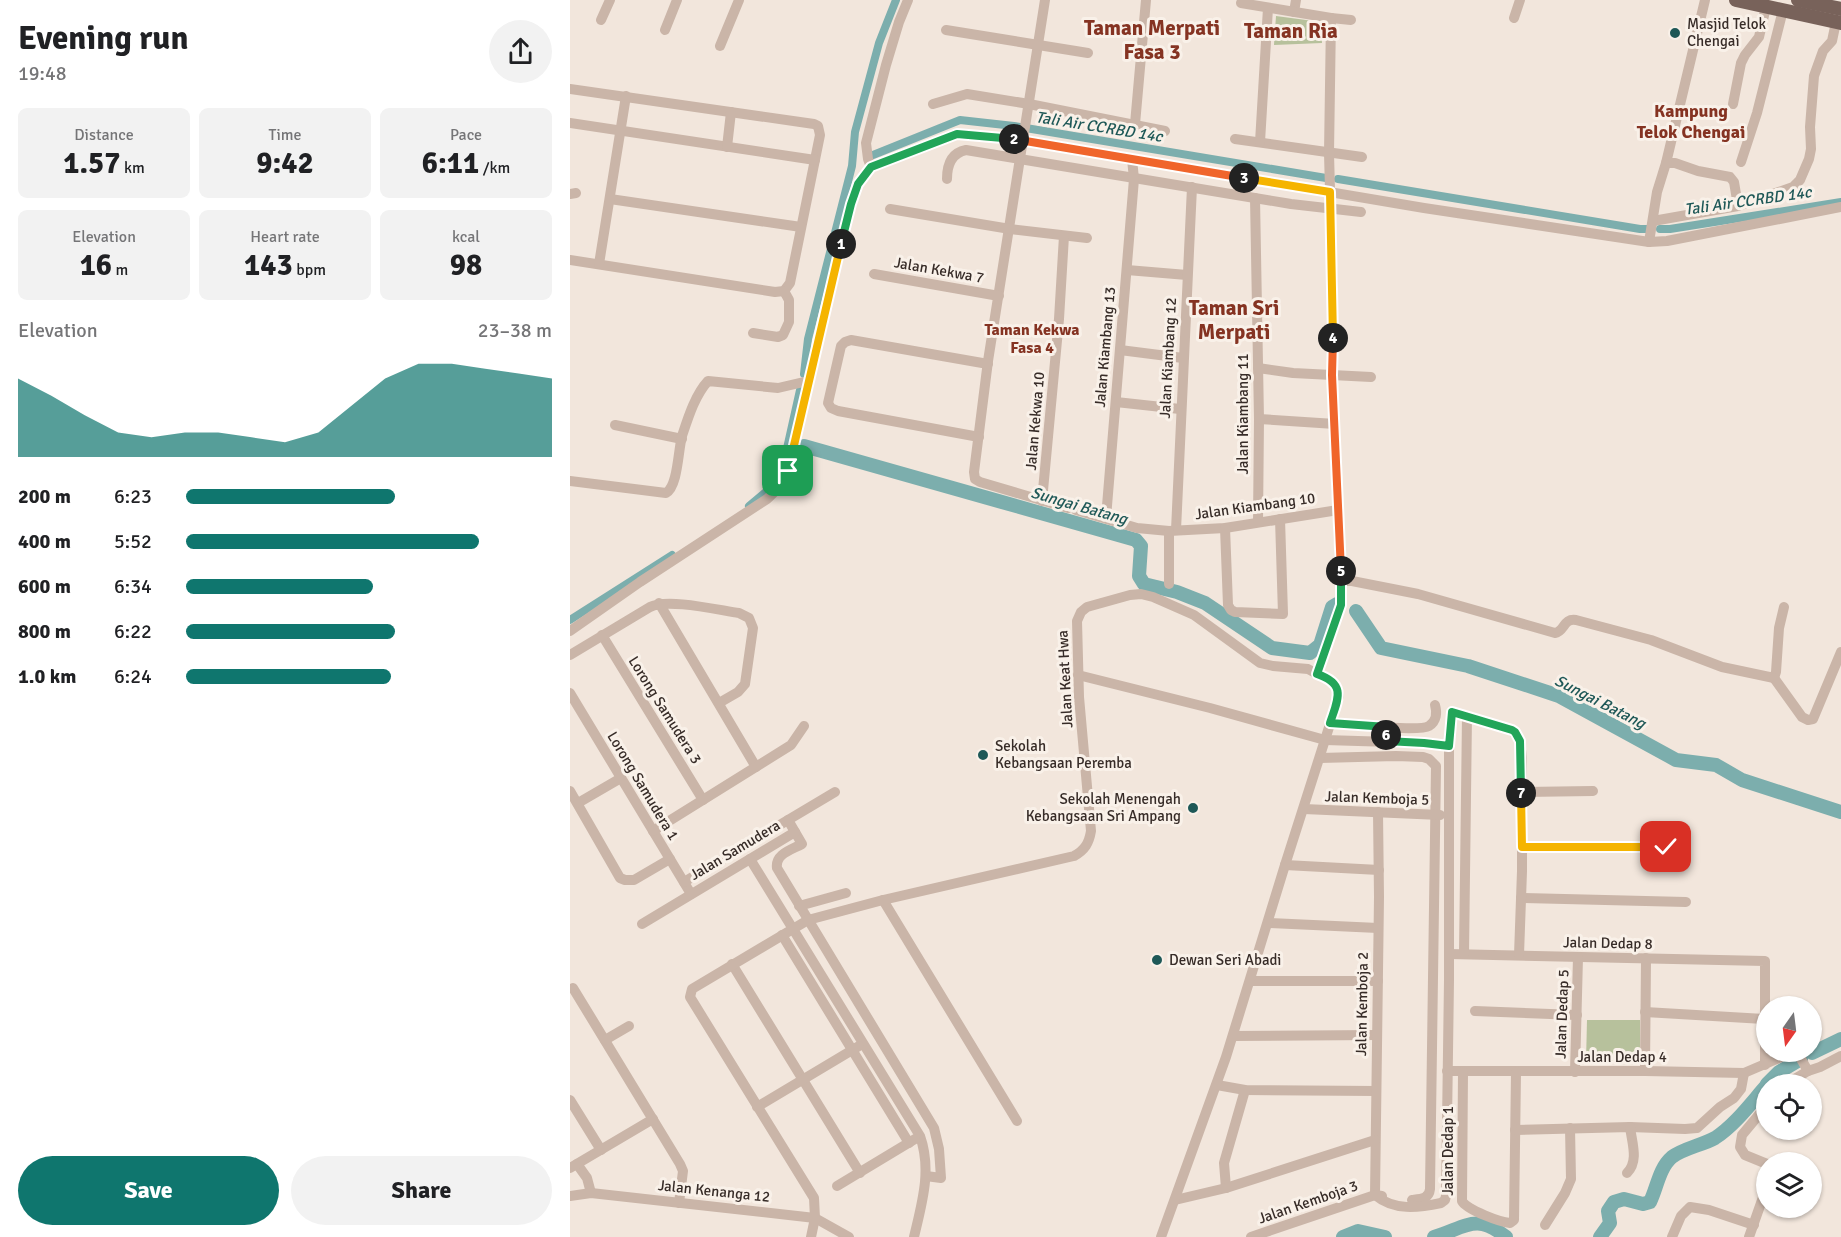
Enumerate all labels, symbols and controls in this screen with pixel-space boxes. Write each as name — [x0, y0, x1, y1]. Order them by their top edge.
district label: Taman Merpati Fasa 3 — [1084, 15, 1220, 65]
place label: Masjid Telok Chengai — [1687, 15, 1766, 50]
text: Evening run — [18, 18, 188, 59]
district label: Taman Ria — [1244, 18, 1338, 44]
button: share — [489, 20, 552, 83]
marker: Masjid Telok Chengai — [1668, 26, 1682, 40]
text: 19:48 — [18, 61, 67, 86]
district label: Kampung Telok Chengai — [1637, 100, 1745, 143]
water label: Tali Air CCRBD 14c — [1034, 107, 1165, 147]
pin: 2 — [999, 124, 1029, 154]
text: Distance — [74, 125, 134, 145]
text: Time — [269, 125, 301, 145]
text: Pace — [450, 125, 482, 145]
text: 2 — [1010, 129, 1018, 149]
text: 1.57 — [63, 145, 120, 182]
text: 9:42 — [256, 145, 314, 182]
text: 6:11 — [422, 145, 479, 182]
text: km — [120, 158, 145, 178]
text: /km — [479, 158, 510, 178]
pin: 3 — [1229, 163, 1259, 193]
text: 3 — [1240, 168, 1248, 188]
water label: Tali Air CCRBD 14c — [1683, 182, 1814, 220]
text: Elevation — [72, 227, 136, 247]
text: Heart rate — [250, 227, 320, 247]
text: kcal — [452, 227, 480, 247]
pin: 1 — [826, 229, 856, 259]
text: 1 — [837, 234, 845, 254]
text: 16 — [80, 247, 112, 284]
text: 143 — [244, 247, 293, 284]
text: 98 — [450, 247, 482, 284]
street label: Jalan Kekwa 7 — [893, 253, 985, 287]
text: m — [112, 260, 128, 280]
text: bpm — [293, 260, 326, 280]
street label: Jalan Kiambang 13 — [1091, 286, 1119, 408]
district label: Taman Sri Merpati — [1189, 295, 1279, 345]
street label: Jalan Kiambang 12 — [1156, 297, 1180, 419]
text: Elevation — [18, 318, 98, 343]
text: 23–38 m — [478, 318, 552, 343]
district label: Taman Kekwa Fasa 4 — [985, 320, 1079, 358]
pin: 4 — [1318, 323, 1348, 353]
text: 4 — [1329, 328, 1337, 348]
street label: Jalan Kiambang 11 — [1234, 353, 1252, 475]
street label: Jalan Kekwa 10 — [1022, 371, 1048, 471]
pin — [762, 445, 813, 496]
icon: arrive — [771, 454, 804, 487]
water label: Sungai Batang — [1029, 483, 1131, 530]
text: 200 m — [18, 484, 71, 509]
text: 6:23 — [114, 484, 152, 509]
street label: Jalan Kiambang 10 — [1194, 489, 1316, 523]
text: 400 m — [18, 529, 71, 554]
text: 5:52 — [114, 529, 152, 554]
pin: 5 — [1326, 556, 1356, 586]
text: 5 — [1337, 561, 1345, 581]
text: 600 m — [18, 574, 71, 599]
text: 6:34 — [114, 574, 152, 599]
text: 800 m — [18, 619, 71, 644]
text: 6:22 — [114, 619, 152, 644]
street label: Jalan Keat Hwa — [1053, 630, 1077, 728]
street label: Lorong Samudera 3 — [625, 653, 705, 767]
text: 1.0 km — [18, 664, 76, 689]
text: 6:24 — [114, 664, 152, 689]
water label: Sungai Batang — [1551, 671, 1650, 734]
pin: 6 — [1371, 720, 1401, 750]
text: 6 — [1382, 725, 1390, 745]
street label: Lorong Samudera 1 — [603, 728, 683, 844]
place label: Sekolah Kebangsaan Peremba — [995, 737, 1132, 772]
marker: Sekolah Kebangsaan Peremba — [976, 748, 990, 762]
pin: 7 — [1506, 778, 1536, 808]
text: 7 — [1517, 783, 1525, 803]
street label: Jalan Kemboja 5 — [1324, 787, 1430, 809]
place label: Sekolah Menengah Kebangsaan Sri Ampang — [1026, 790, 1181, 825]
marker: Sekolah Menengah Kebangsaan Sri Ampang — [1186, 801, 1200, 815]
street label: Jalan Samudera — [687, 816, 783, 884]
pin — [1640, 821, 1691, 872]
icon: check — [1649, 830, 1682, 863]
street label: Jalan Dedap 8 — [1563, 933, 1653, 953]
place label: Dewan Seri Abadi — [1169, 951, 1281, 969]
street label: Jalan Kemboja 2 — [1352, 952, 1372, 1056]
marker: Dewan Seri Abadi — [1150, 953, 1164, 967]
street label: Jalan Dedap 5 — [1551, 969, 1573, 1059]
north arrow — [1756, 996, 1822, 1062]
map controls — [1756, 996, 1822, 1218]
street label: Jalan Dedap 4 — [1577, 1048, 1667, 1066]
button: locate — [1756, 1074, 1822, 1140]
street label: Jalan Dedap 1 — [1439, 1106, 1457, 1196]
button: layers — [1756, 1152, 1822, 1218]
button: Save — [18, 1156, 279, 1225]
button: Share — [291, 1156, 552, 1225]
street label: Jalan Kenanga 12 — [657, 1176, 771, 1206]
street label: Jalan Kemboja 3 — [1256, 1176, 1360, 1228]

